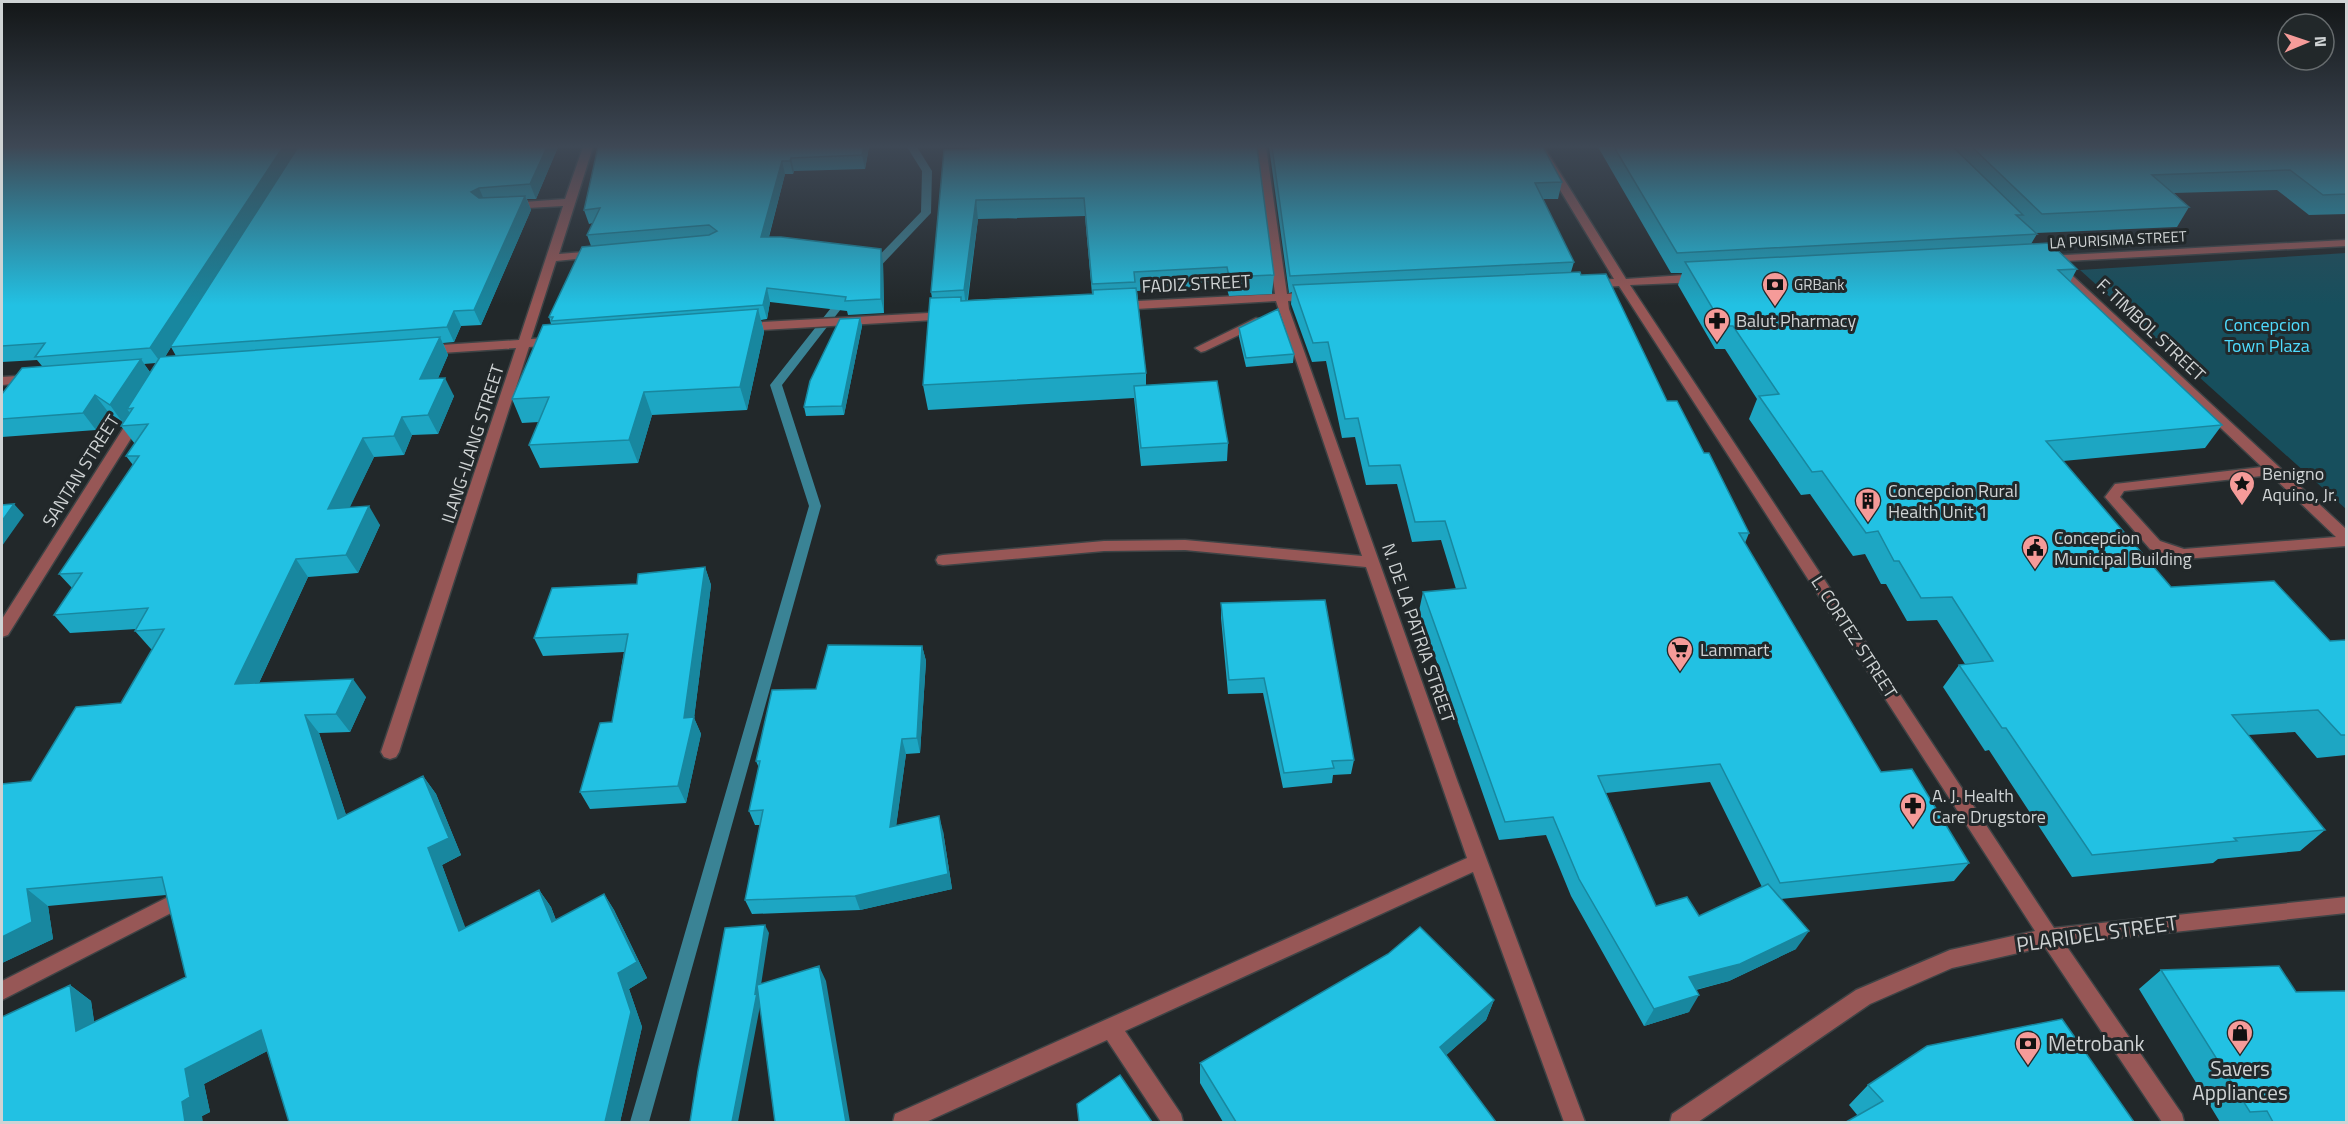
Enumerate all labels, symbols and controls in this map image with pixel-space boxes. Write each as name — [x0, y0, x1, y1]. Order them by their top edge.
north arrow — [2276, 12, 2336, 72]
text: N — [2309, 36, 2333, 47]
street label: LA PURISIMA STREET — [2049, 224, 2187, 255]
street label: FADIZ STREET — [1141, 267, 1252, 300]
bank icon: GRBank — [1760, 270, 1790, 308]
street label: F. TIMBOL STREET — [2091, 272, 2212, 388]
place label: GRBank — [1794, 273, 1844, 296]
pharmacy icon: Balut Pharmacy — [1702, 306, 1732, 344]
place label: Balut Pharmacy — [1736, 307, 1857, 334]
park label: Concepcion Town Plaza — [2224, 311, 2310, 359]
street label: ILANG-ILANG STREET — [434, 360, 511, 527]
street label: SANTAN STREET — [35, 409, 126, 532]
place label: Benigno Aquino, Jr. — [2262, 460, 2337, 508]
place icon: Benigno Aquino, Jr. — [2227, 469, 2257, 507]
place label: Concepcion Rural Health Unit 1 — [1888, 477, 2018, 525]
building icon: Concepcion Rural Health Unit 1 — [1853, 486, 1883, 524]
place label: Concepcion Municipal Building — [2054, 524, 2192, 572]
public building icon: Concepcion Municipal Building — [2020, 533, 2050, 571]
street label: N. DE LA PATRIA STREET — [1375, 539, 1462, 727]
street label: L. CORTEZ STREET — [1805, 570, 1905, 704]
supermarket icon: Lammart — [1665, 635, 1695, 673]
place label: Lammart — [1700, 636, 1770, 663]
place label: A. J. Health Care Drugstore — [1932, 782, 2046, 830]
pharmacy icon: A. J. Health Care Drugstore — [1898, 791, 1928, 829]
street label: PLARIDEL STREET — [2014, 906, 2180, 960]
shop icon: Savers Appliances — [2225, 1018, 2255, 1056]
place label: Metrobank — [2048, 1027, 2145, 1059]
bank icon: Metrobank — [2013, 1029, 2043, 1067]
place label: Savers Appliances — [2192, 1052, 2288, 1108]

